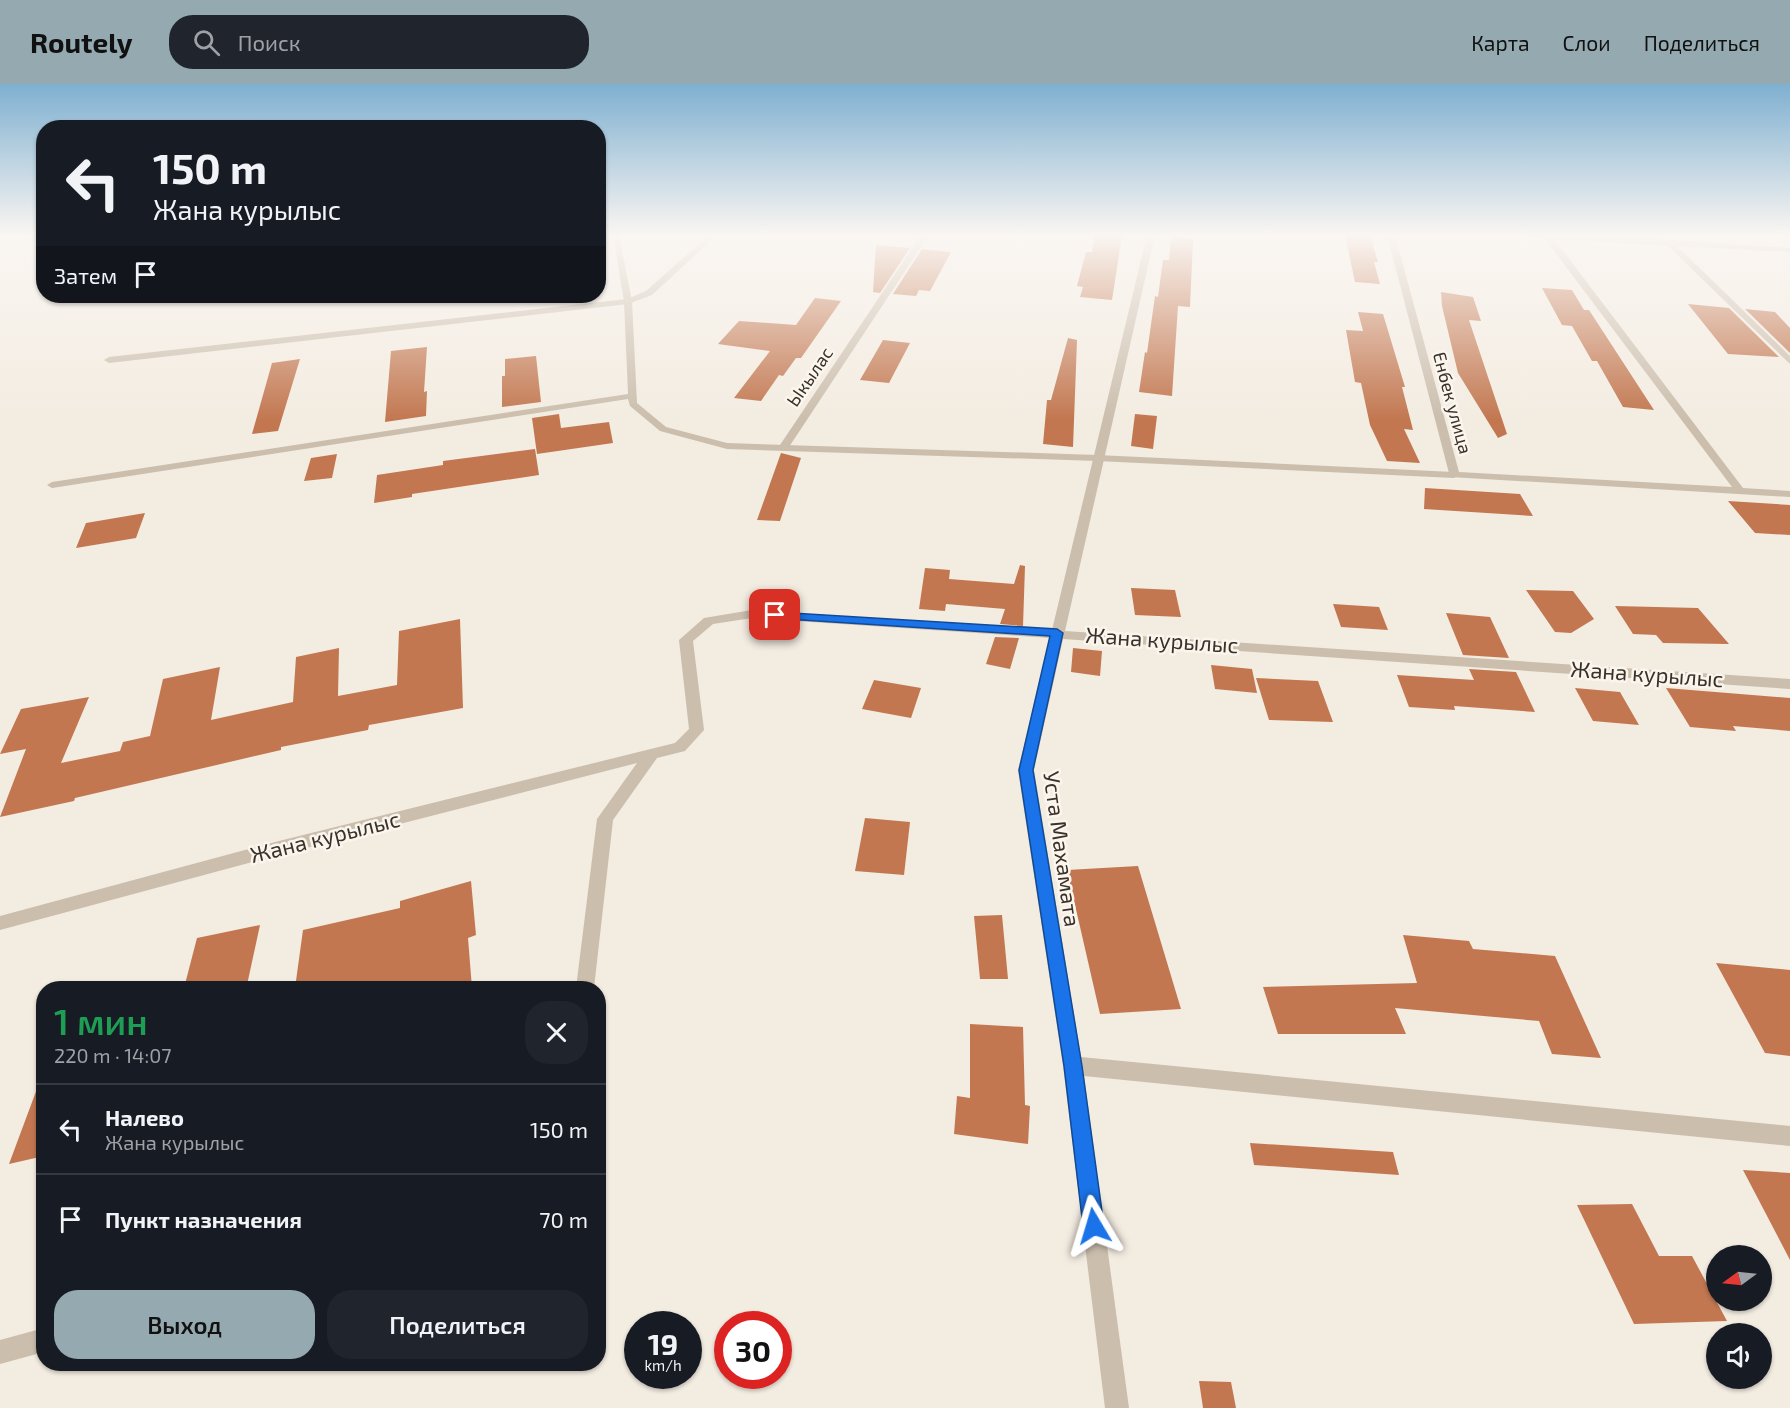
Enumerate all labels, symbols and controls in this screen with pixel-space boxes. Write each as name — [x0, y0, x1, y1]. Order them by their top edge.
search box — [169, 15, 589, 69]
text: Routely — [30, 25, 133, 59]
icon: search — [190, 26, 223, 59]
text: Поиск — [238, 29, 301, 55]
text: Карта — [1471, 30, 1530, 55]
text: Слои — [1563, 30, 1611, 55]
text: Поделиться — [1644, 30, 1760, 55]
text: 150 m — [153, 142, 267, 192]
icon: left — [54, 144, 132, 222]
text: Жана курылыс — [153, 193, 341, 225]
icon: arrive — [129, 258, 162, 291]
text: Затем — [54, 262, 117, 288]
street label: Ыкылас — [781, 342, 837, 410]
street label: Енбек улица — [1429, 349, 1477, 456]
pin — [749, 589, 800, 640]
icon: arrive — [758, 598, 791, 631]
street label: Жана курылыс — [1085, 621, 1239, 658]
street label: Жана курылыс — [1570, 655, 1724, 692]
street label: Уста Махамата — [1039, 769, 1087, 928]
street label: Жана курылыс — [247, 805, 402, 868]
text: 1 мин — [54, 999, 148, 1042]
button: close — [525, 1001, 588, 1064]
text: 220 m · 14:07 — [54, 1043, 171, 1067]
text: Налево — [105, 1104, 184, 1130]
icon: left — [54, 1113, 87, 1146]
text: 150 m — [530, 1116, 588, 1142]
text: Жана курылыс — [105, 1130, 244, 1154]
position arrow — [1062, 1194, 1126, 1258]
icon: arrive — [54, 1203, 87, 1236]
text: Пункт назначения — [105, 1206, 302, 1232]
text: 70 m — [539, 1206, 588, 1232]
north arrow — [1706, 1245, 1772, 1311]
map controls — [1706, 1245, 1772, 1389]
button: Выход — [54, 1290, 315, 1359]
button: Поделиться — [327, 1290, 588, 1359]
speed limit sign: 30 — [714, 1311, 792, 1389]
button: sound — [1706, 1323, 1772, 1389]
text: 19 — [648, 1325, 678, 1361]
text: km/h — [644, 1356, 682, 1374]

